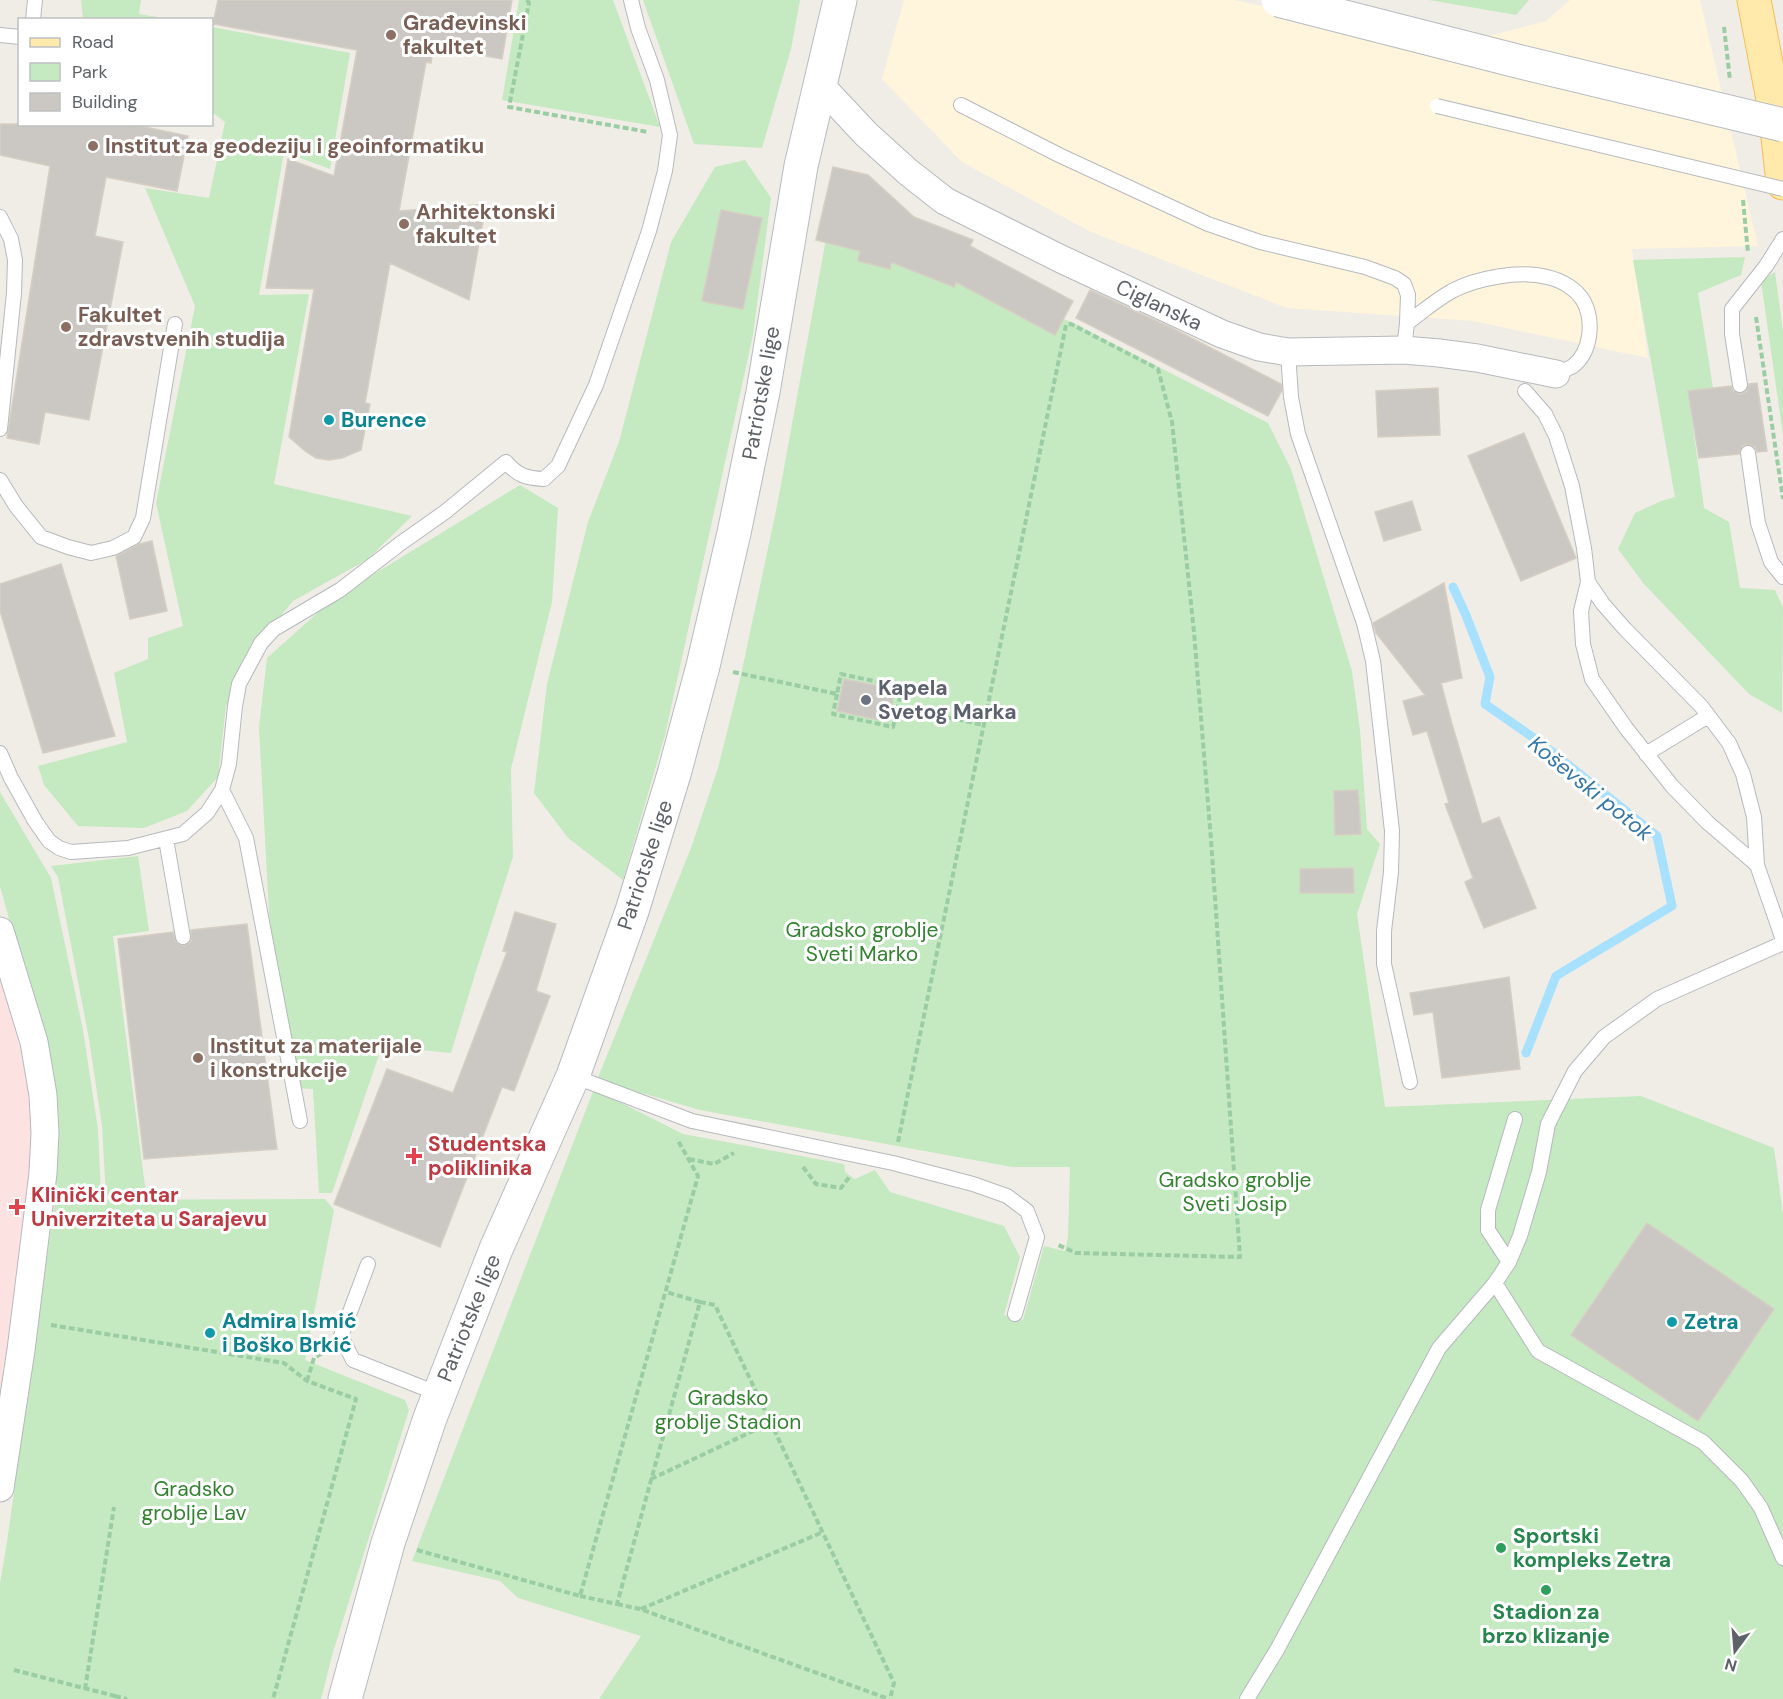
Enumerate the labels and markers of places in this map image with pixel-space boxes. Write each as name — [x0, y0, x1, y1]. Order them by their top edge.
place label: Građevinski fakultet — [403, 9, 526, 61]
marker: Građevinski fakultet — [384, 28, 398, 42]
place label: Institut za geodeziju i geoinformatiku — [105, 132, 484, 160]
marker: Institut za geodeziju i geoinformatiku — [86, 139, 100, 153]
place label: Arhitektonski fakultet — [416, 198, 555, 250]
marker: Arhitektonski fakultet — [397, 217, 411, 231]
place label: Fakultet zdravstvenih studija — [78, 301, 285, 353]
marker: Fakultet zdravstvenih studija — [59, 320, 73, 334]
place label: Burence — [341, 406, 427, 434]
marker: Burence — [322, 413, 336, 427]
place label: Kapela Svetog Marka — [878, 674, 1017, 726]
marker: Kapela Svetog Marka — [859, 693, 873, 707]
place label: Institut za materijale i konstrukcije — [210, 1032, 422, 1084]
marker: Institut za materijale i konstrukcije — [191, 1051, 205, 1065]
place label: Studentska poliklinika — [428, 1130, 546, 1182]
marker: Studentska poliklinika — [405, 1147, 423, 1165]
place label: Klinički centar Univerziteta u Sarajevu — [31, 1181, 267, 1233]
marker: Klinički centar Univerziteta u Sarajevu — [8, 1198, 26, 1216]
place label: Admira Ismić i Boško Brkić — [222, 1307, 357, 1359]
place label: Zetra — [1684, 1308, 1739, 1336]
marker: Zetra — [1665, 1315, 1679, 1329]
marker: Admira Ismić i Boško Brkić — [203, 1326, 217, 1340]
place label: Sportski kompleks Zetra — [1513, 1522, 1671, 1574]
marker: Sportski kompleks Zetra — [1494, 1541, 1508, 1555]
marker: Stadion za brzo klizanje — [1539, 1583, 1553, 1597]
place label: Stadion za brzo klizanje — [1482, 1598, 1610, 1650]

